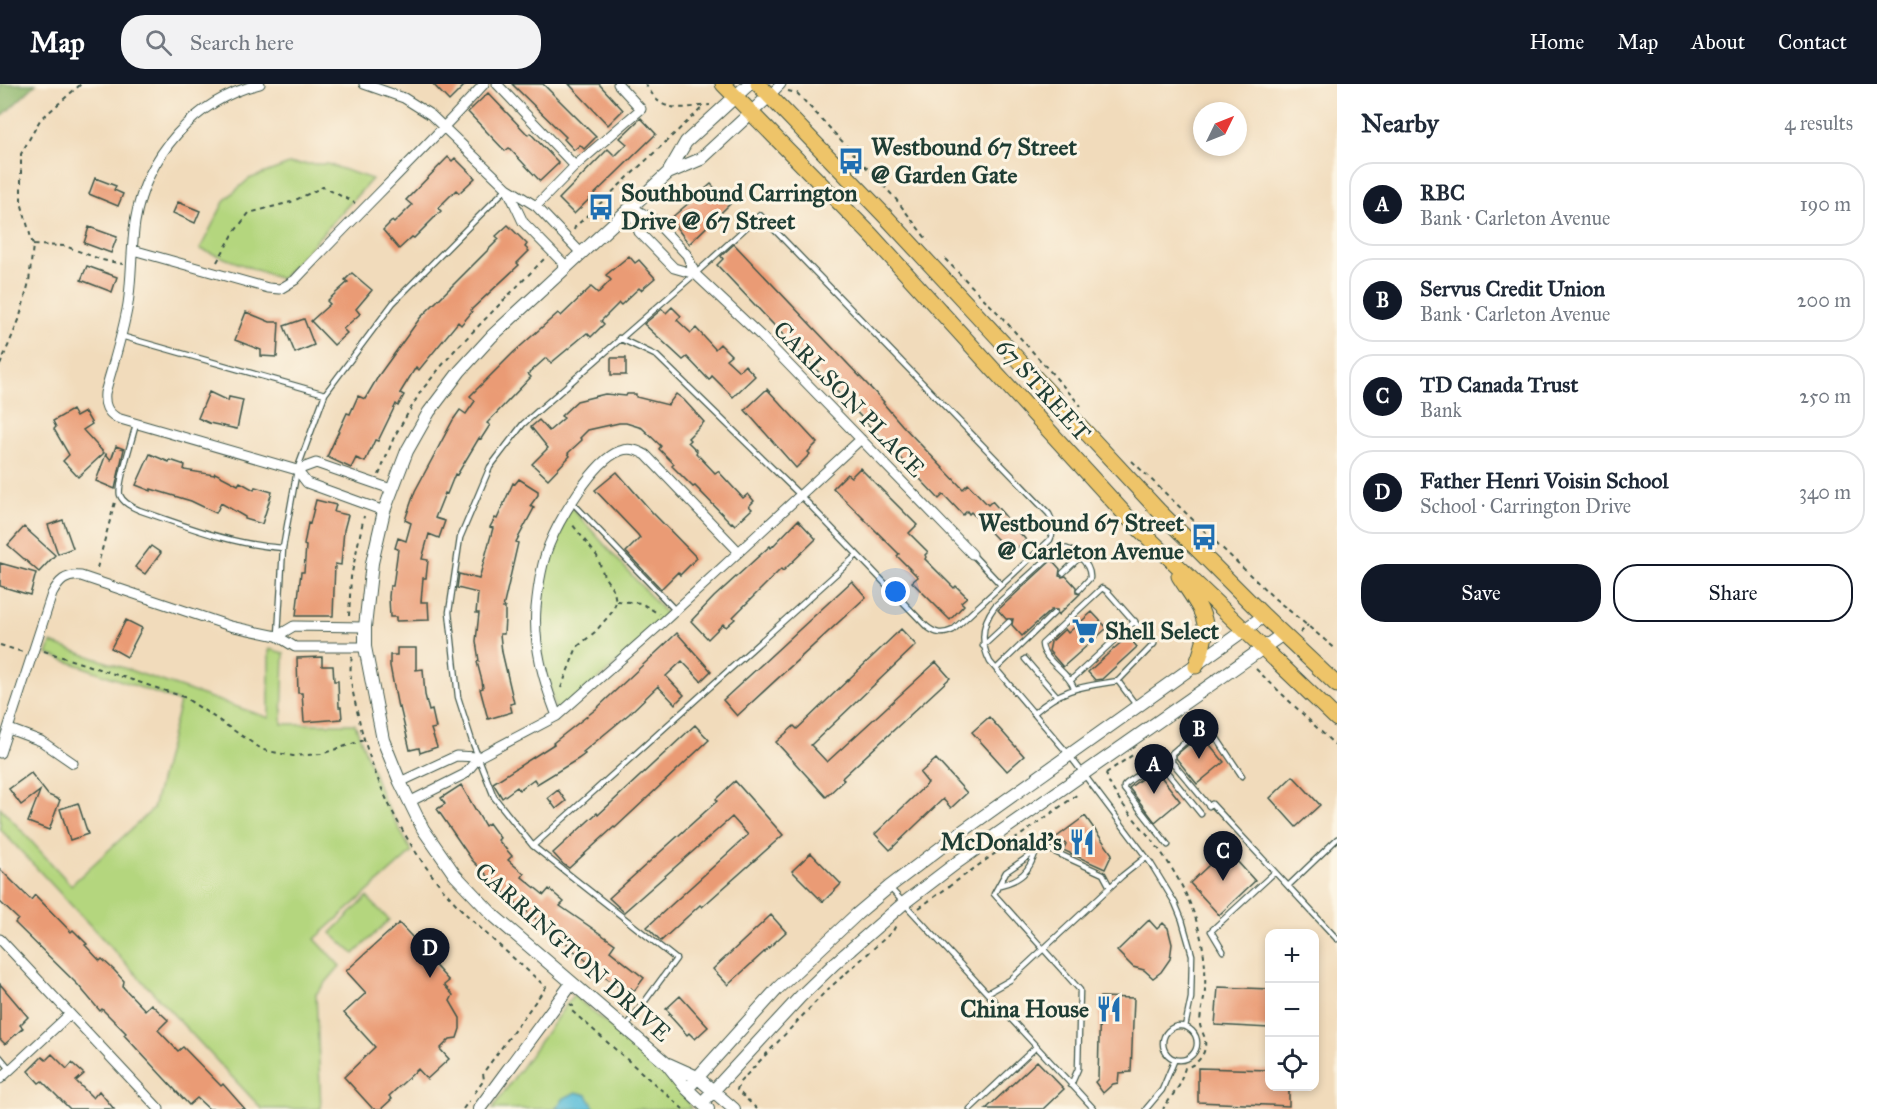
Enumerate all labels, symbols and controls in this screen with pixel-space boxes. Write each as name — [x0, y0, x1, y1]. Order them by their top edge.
search box — [121, 15, 541, 69]
text: Map — [30, 25, 85, 60]
icon: search — [142, 26, 175, 59]
text: Search here — [190, 29, 294, 56]
text: Home — [1529, 29, 1584, 55]
text: Map — [1617, 29, 1658, 55]
text: About — [1691, 29, 1745, 55]
text: Contact — [1778, 29, 1847, 55]
north arrow — [1193, 102, 1247, 156]
text: Nearby — [1361, 107, 1439, 139]
text: 4 results — [1784, 111, 1853, 135]
place label: Westbound 67 Street @ Garden Gate — [871, 132, 1077, 190]
bus stop icon: Westbound 67 Street @ Garden Gate — [836, 146, 866, 176]
place label: Southbound Carrington Drive @ 67 Street — [621, 178, 858, 236]
text: RBC — [1420, 179, 1465, 206]
bus stop icon: Southbound Carrington Drive @ 67 Street — [586, 192, 616, 222]
text: A — [1376, 192, 1389, 216]
text: 190 m — [1800, 192, 1851, 216]
text: Bank · Carleton Avenue — [1420, 206, 1610, 230]
text: Servus Credit Union — [1420, 275, 1605, 302]
text: B — [1376, 288, 1389, 312]
text: 200 m — [1797, 288, 1851, 312]
text: Bank · Carleton Avenue — [1420, 302, 1610, 326]
street label: CARLSON PLACE — [767, 315, 931, 483]
street label: 67 STREET — [989, 332, 1097, 448]
text: TD Canada Trust — [1420, 371, 1578, 398]
text: C — [1376, 384, 1389, 408]
text: 250 m — [1799, 384, 1851, 408]
text: Bank — [1420, 398, 1462, 422]
text: Father Henri Voisin School — [1420, 467, 1668, 494]
text: D — [1375, 480, 1390, 504]
text: 340 m — [1799, 480, 1851, 504]
text: School · Carrington Drive — [1420, 494, 1631, 518]
place label: Westbound 67 Street @ Carleton Avenue — [978, 508, 1185, 566]
bus stop icon: Westbound 67 Street @ Carleton Avenue — [1189, 522, 1219, 552]
button: Save — [1361, 564, 1601, 622]
button: Share — [1613, 564, 1853, 622]
your location — [881, 577, 910, 606]
supermarket icon: Shell Select — [1070, 616, 1100, 646]
place label: Shell Select — [1105, 616, 1220, 646]
pin: B — [1180, 710, 1218, 759]
pin: A — [1134, 744, 1174, 794]
place label: McDonald's — [940, 827, 1062, 857]
restaurant icon: McDonald's — [1067, 827, 1097, 857]
pin: C — [1204, 832, 1242, 881]
street label: CARRINGTON DRIVE — [469, 856, 677, 1048]
pin: D — [410, 928, 450, 978]
map controls — [1265, 929, 1319, 1091]
button: + — [1265, 929, 1319, 983]
button: − — [1265, 983, 1319, 1037]
place label: China House — [960, 994, 1089, 1024]
restaurant icon: China House — [1094, 994, 1124, 1024]
button: locate — [1265, 1037, 1319, 1091]

